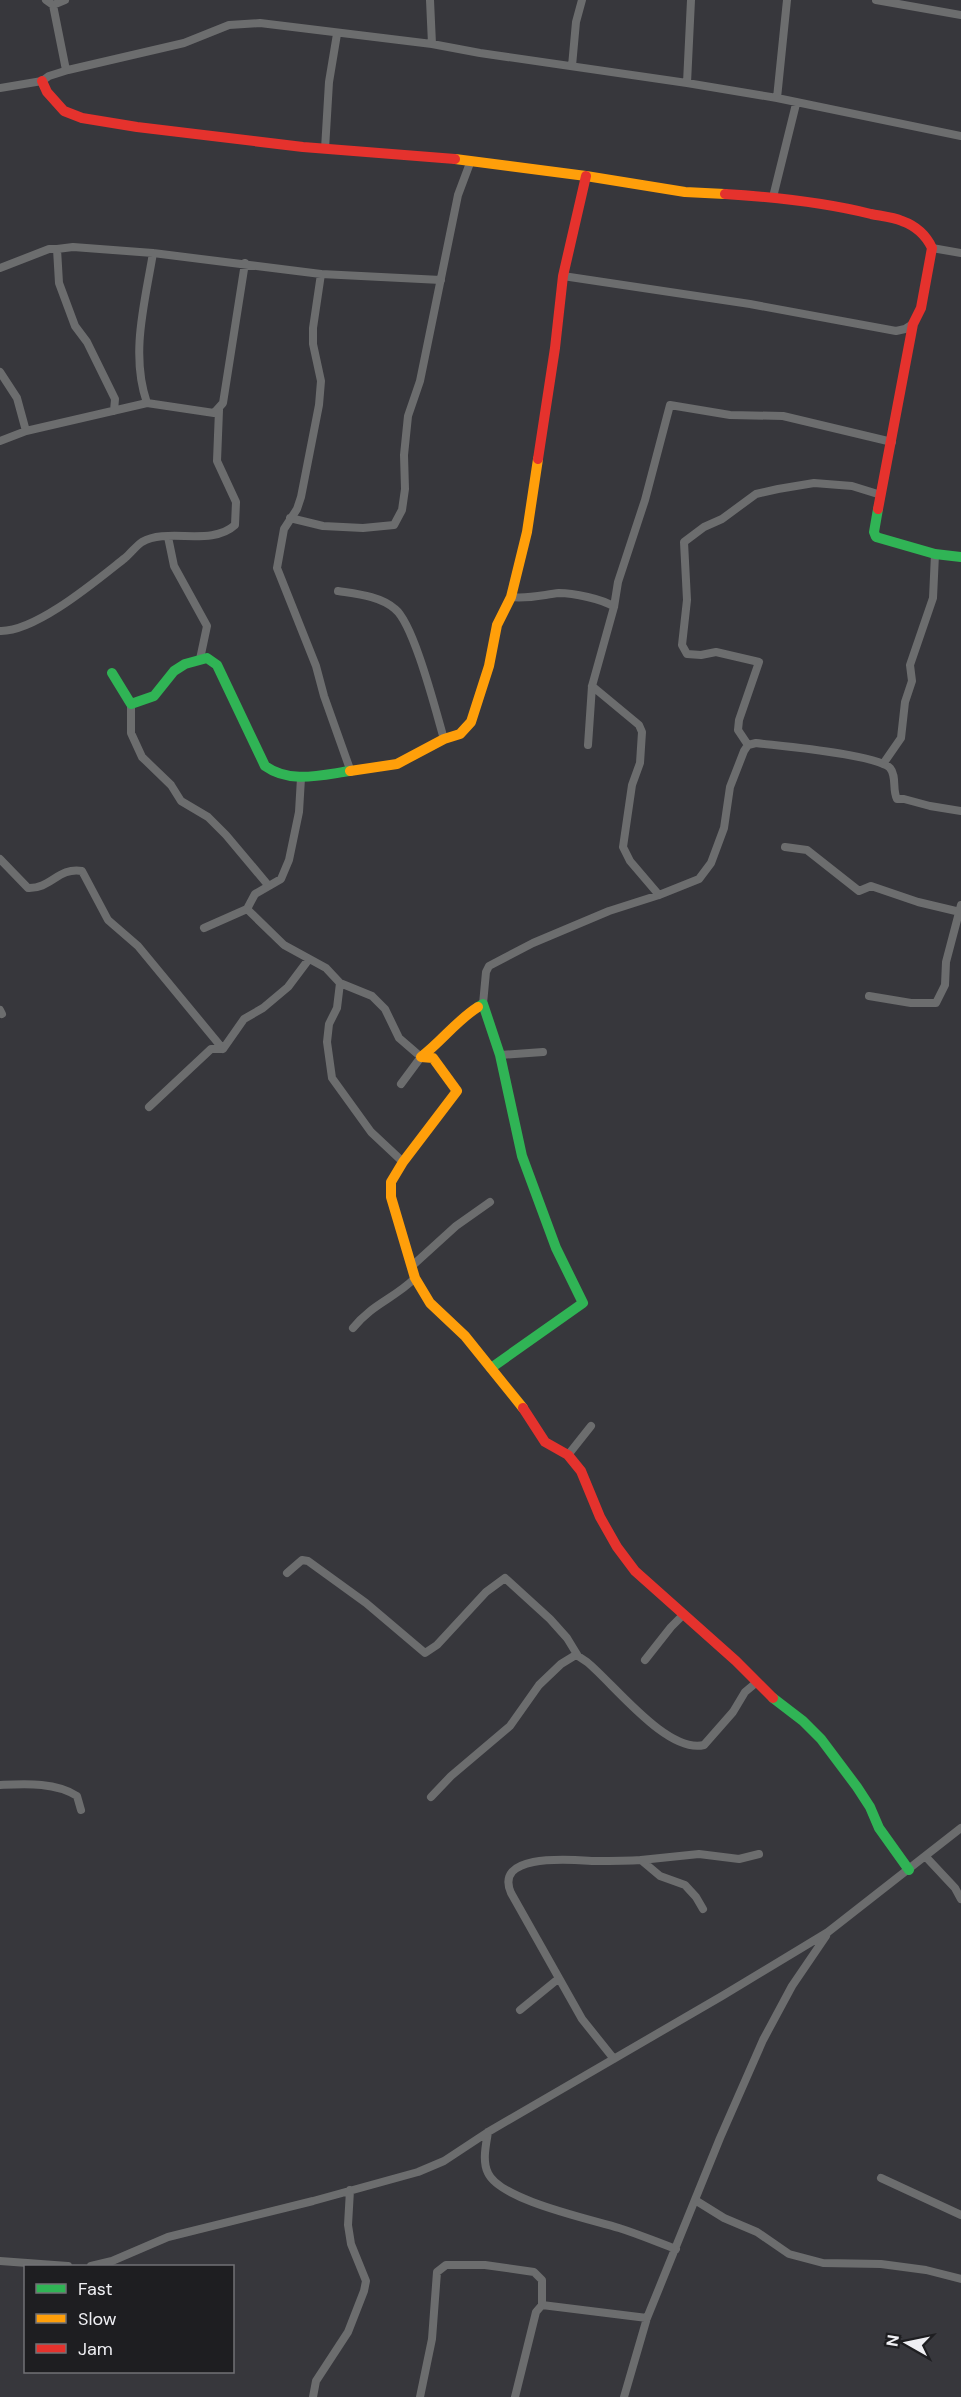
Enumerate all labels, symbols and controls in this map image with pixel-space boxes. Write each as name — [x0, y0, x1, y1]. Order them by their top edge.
legend — [24, 2265, 234, 2373]
text: Fast — [78, 2277, 113, 2301]
text: Slow — [78, 2307, 117, 2331]
north arrow — [877, 2313, 937, 2373]
text: N — [881, 2333, 904, 2348]
text: Jam — [78, 2337, 113, 2361]

